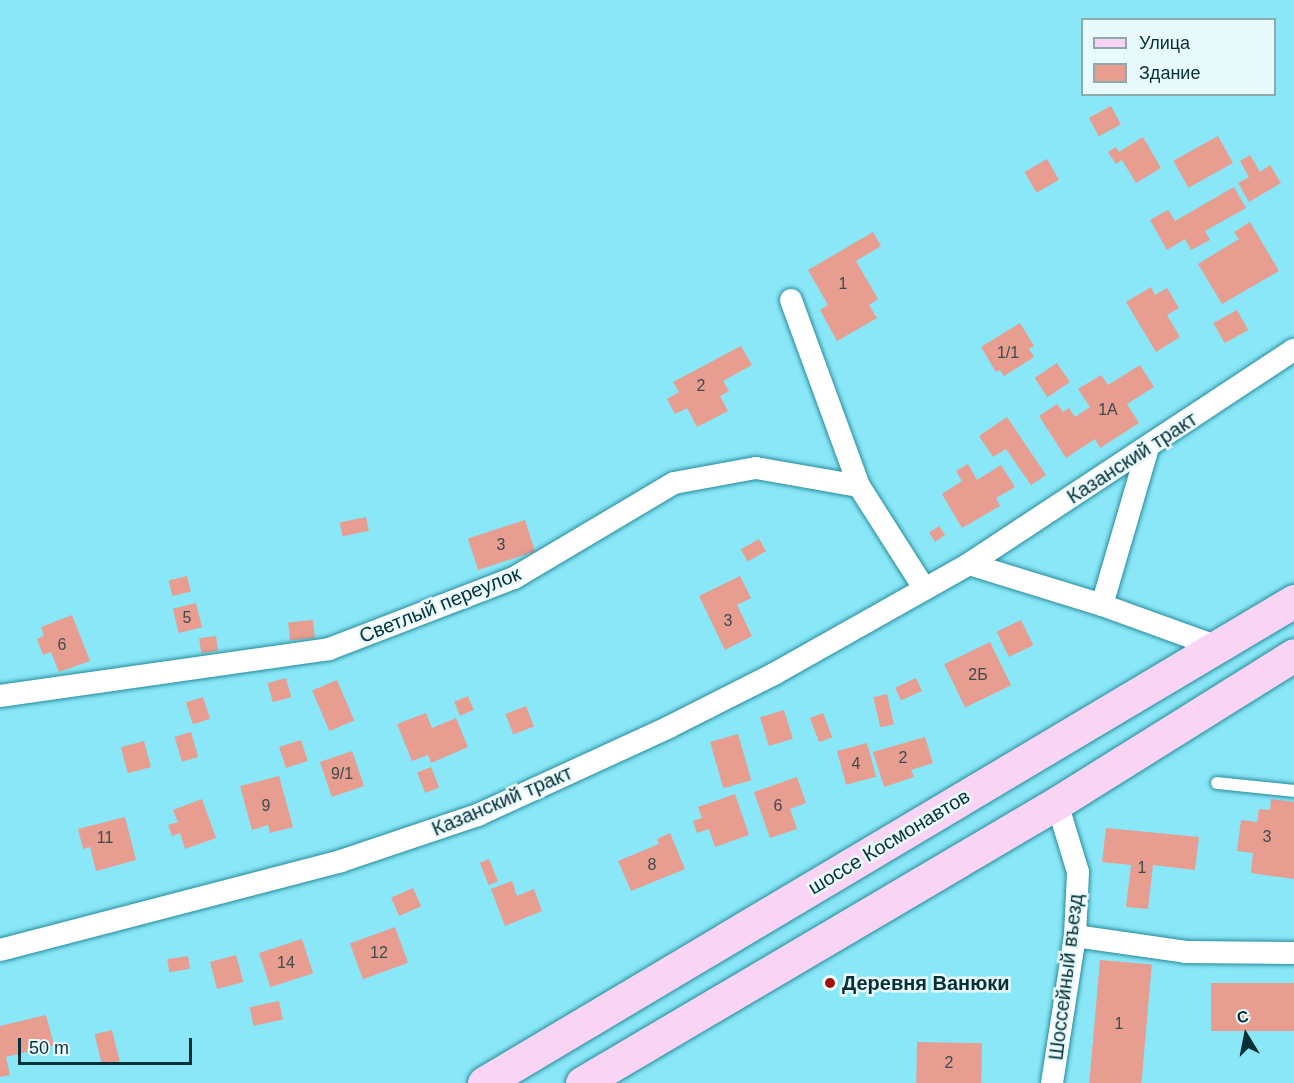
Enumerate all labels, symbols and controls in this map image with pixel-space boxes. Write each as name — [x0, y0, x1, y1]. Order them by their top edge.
legend — [1081, 18, 1276, 96]
text: Улица — [1139, 33, 1190, 53]
text: Здание — [1139, 63, 1200, 83]
house number: 1 — [839, 274, 847, 294]
house number: 1/1 — [997, 343, 1019, 363]
house number: 2 — [697, 376, 705, 396]
house number: 1А — [1098, 400, 1118, 420]
street label: Казанский тракт — [1063, 407, 1201, 509]
house number: 3 — [497, 535, 505, 555]
street label: Светлый переулок — [356, 562, 524, 648]
house number: 5 — [183, 608, 191, 628]
house number: 3 — [724, 611, 732, 631]
house number: 6 — [58, 635, 66, 655]
house number: 2Б — [968, 665, 988, 685]
house number: 2 — [899, 748, 907, 768]
house number: 4 — [852, 754, 860, 774]
street label: Казанский тракт — [428, 761, 576, 841]
house number: 9/1 — [331, 764, 353, 784]
street label: шоссе Космонавтов — [804, 784, 974, 900]
house number: 9 — [262, 796, 270, 816]
house number: 6 — [774, 796, 782, 816]
house number: 3 — [1263, 827, 1271, 847]
house number: 11 — [97, 828, 113, 848]
house number: 8 — [648, 855, 656, 875]
house number: 1 — [1138, 858, 1146, 878]
street label: Шоссейный въезд — [1044, 892, 1088, 1062]
house number: 12 — [370, 943, 388, 963]
house number: 14 — [277, 953, 295, 973]
place label: Деревня Ванюки — [842, 971, 1010, 995]
marker: Деревня Ванюки — [823, 976, 837, 990]
north arrow — [1216, 1005, 1276, 1065]
text: С — [1236, 1007, 1250, 1026]
house number: 1 — [1115, 1014, 1123, 1034]
scale bar — [21, 1026, 195, 1064]
text: 50 m — [29, 1038, 69, 1058]
house number: 2 — [945, 1053, 953, 1073]

